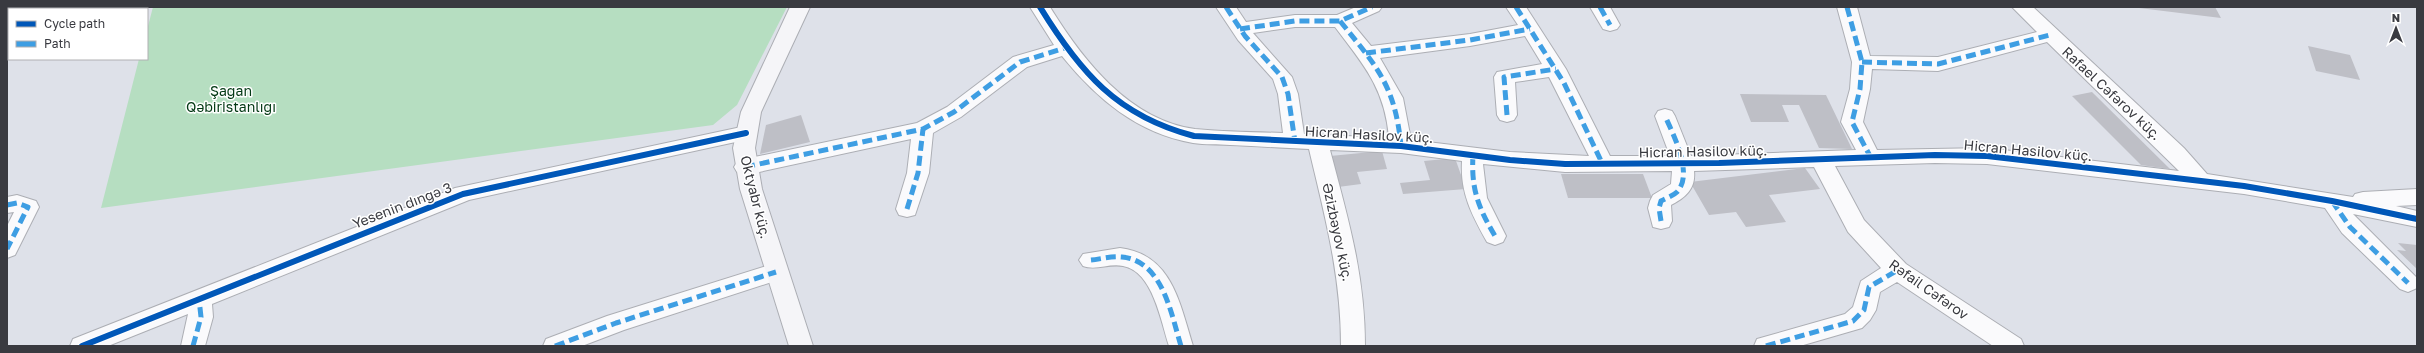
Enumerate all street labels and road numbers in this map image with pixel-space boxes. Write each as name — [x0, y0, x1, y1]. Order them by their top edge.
street label: Rafael Cəfərov küç. — [2059, 43, 2165, 143]
street label: Hicran Hasilov küç. — [1304, 122, 1434, 146]
street label: Hicran Hasilov küç. — [1963, 136, 2093, 164]
street label: Hicran Hasilov küç. — [1638, 141, 1768, 161]
street label: Oktyabr küç. — [737, 154, 775, 240]
street label: Yesenin dıngə 3 — [350, 178, 454, 232]
street label: Əzizbəyov küç. — [1319, 181, 1357, 283]
street label: Rəfail Cəfərov — [1886, 255, 1972, 323]

